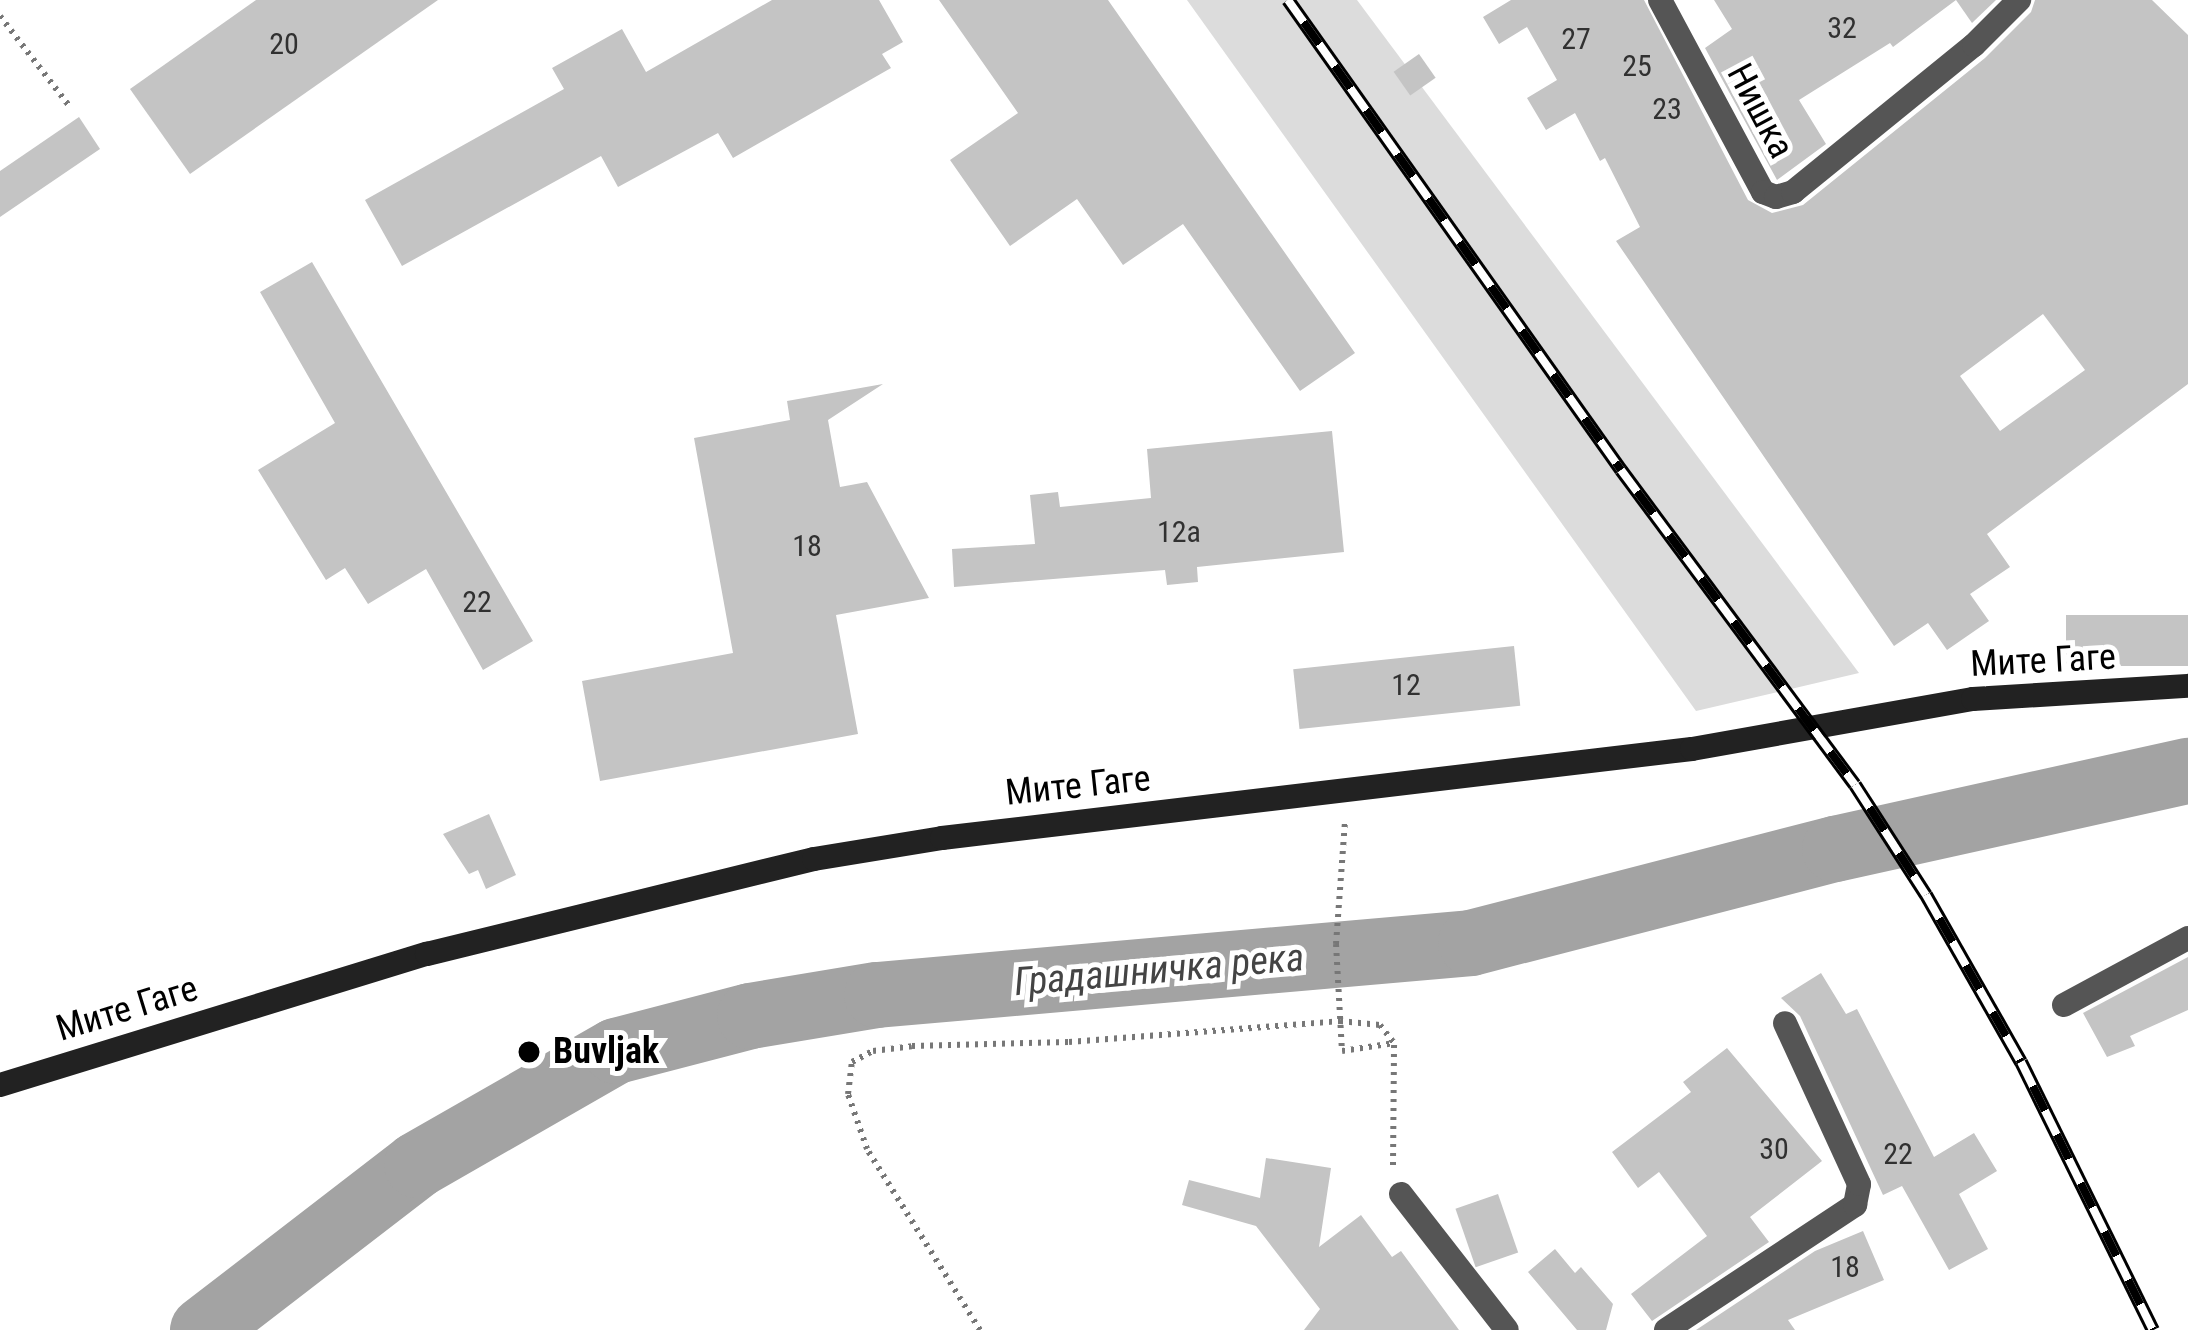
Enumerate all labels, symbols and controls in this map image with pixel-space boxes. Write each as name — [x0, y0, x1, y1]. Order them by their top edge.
house number: 32 — [1827, 10, 1857, 46]
house number: 27 — [1561, 21, 1591, 57]
house number: 20 — [269, 26, 299, 62]
house number: 25 — [1622, 48, 1652, 84]
street label: Нишка — [1717, 56, 1803, 166]
house number: 23 — [1652, 91, 1682, 127]
house number: 12a — [1157, 514, 1201, 550]
house number: 18 — [792, 528, 822, 564]
house number: 22 — [462, 584, 492, 620]
street label: Мите Гаге — [1969, 636, 2117, 686]
house number: 12 — [1391, 667, 1421, 703]
street label: Мите Гаге — [1003, 757, 1153, 815]
water label: Градашничка река — [1012, 934, 1306, 1006]
street label: Мите Гаге — [51, 967, 203, 1051]
place label: Buvljak — [553, 1030, 659, 1074]
marker: Buvljak — [516, 1039, 542, 1065]
house number: 30 — [1759, 1131, 1789, 1167]
house number: 22 — [1883, 1136, 1913, 1172]
house number: 18 — [1830, 1249, 1860, 1285]

